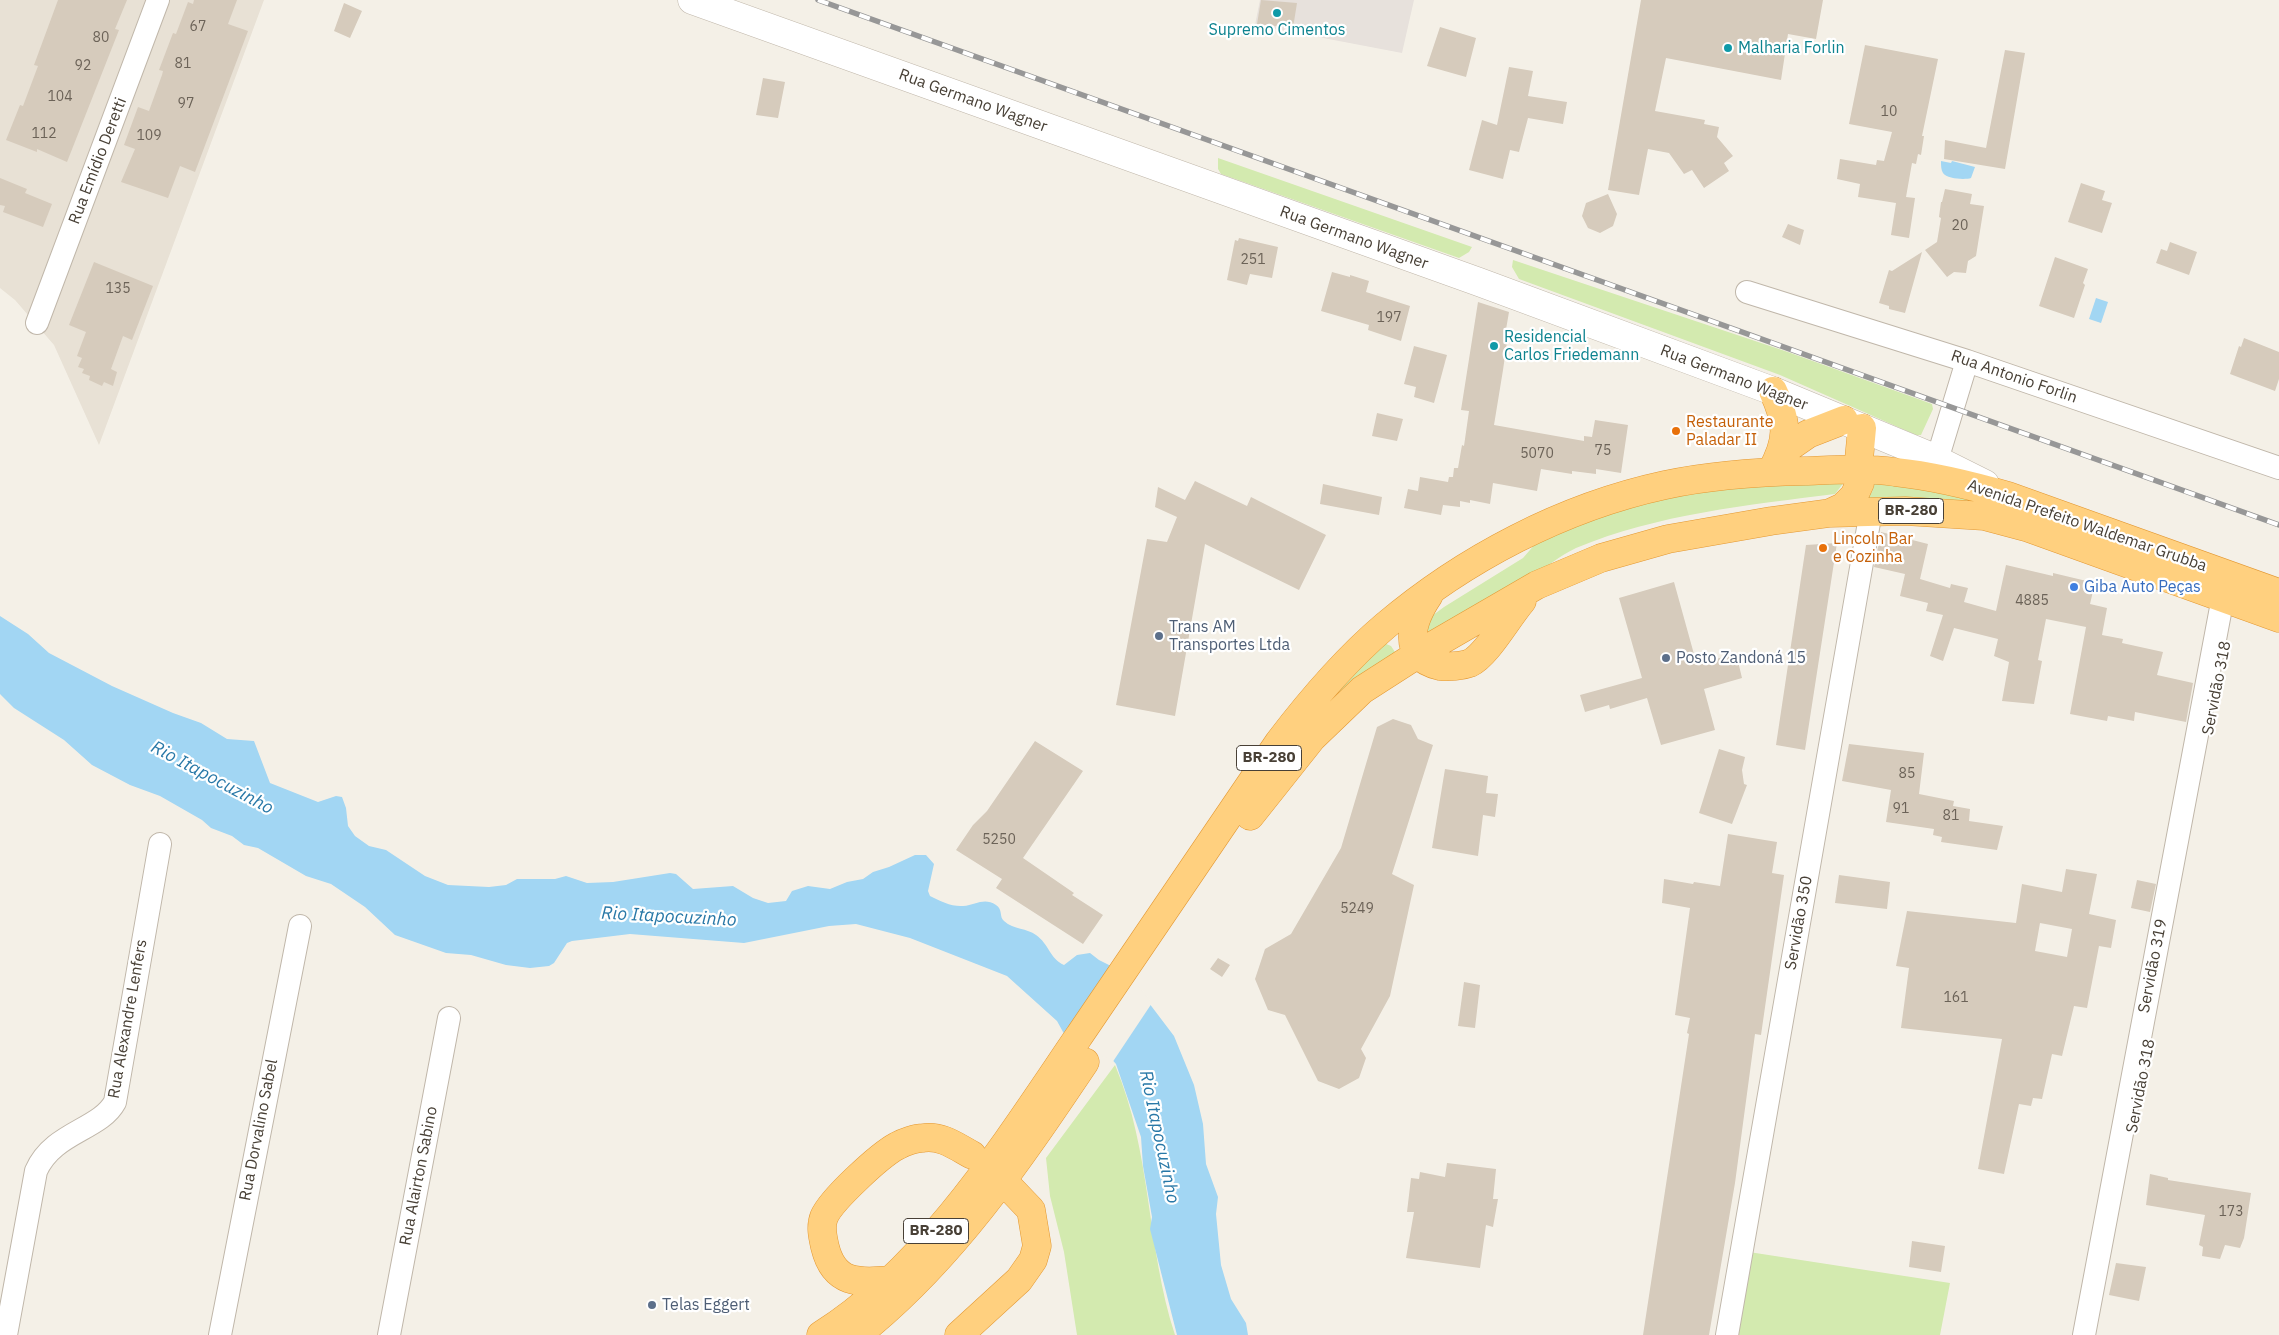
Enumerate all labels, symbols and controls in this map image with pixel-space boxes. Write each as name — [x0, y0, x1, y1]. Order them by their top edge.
marker: Supremo Cimentos — [1271, 7, 1283, 19]
house number: 67 — [190, 19, 206, 35]
place label: Supremo Cimentos — [1208, 20, 1346, 40]
house number: 80 — [93, 30, 109, 46]
place label: Malharia Forlin — [1738, 38, 1845, 58]
marker: Malharia Forlin — [1722, 42, 1734, 54]
house number: 81 — [175, 56, 191, 72]
house number: 92 — [75, 58, 91, 74]
street label: Rua Germano Wagner — [896, 65, 1050, 137]
house number: 104 — [47, 89, 73, 105]
street label: Rua Emídio Deretti — [65, 95, 131, 227]
house number: 97 — [178, 96, 194, 112]
house number: 10 — [1881, 104, 1897, 120]
house number: 112 — [31, 126, 57, 142]
house number: 109 — [136, 128, 162, 144]
street label: Rua Germano Wagner — [1277, 202, 1431, 274]
house number: 20 — [1952, 218, 1968, 234]
house number: 251 — [1240, 252, 1266, 268]
house number: 135 — [105, 281, 131, 297]
house number: 197 — [1376, 310, 1402, 326]
place label: Residencial Carlos Friedemann — [1504, 327, 1639, 365]
marker: Residencial Carlos Friedemann — [1488, 340, 1500, 352]
street label: Rua Germano Wagner — [1657, 341, 1811, 415]
street label: Rua Antonio Forlin — [1948, 346, 2080, 408]
place label: Restaurante Paladar II — [1686, 412, 1773, 450]
marker: Restaurante Paladar II — [1670, 425, 1682, 437]
house number: 75 — [1595, 443, 1611, 459]
house number: 5070 — [1520, 446, 1554, 462]
street label: Avenida Prefeito Waldemar Grubba — [1965, 476, 2209, 576]
road number: BR-280 — [1878, 498, 1944, 524]
place label: Lincoln Bar e Cozinha — [1833, 529, 1913, 567]
marker: Lincoln Bar e Cozinha — [1817, 542, 1829, 554]
place label: Giba Auto Peças — [2084, 577, 2201, 597]
marker: Giba Auto Peças — [2068, 581, 2080, 593]
house number: 4885 — [2015, 593, 2049, 609]
place label: Trans AM Transportes Ltda — [1169, 617, 1290, 655]
marker: Trans AM Transportes Ltda — [1153, 630, 1165, 642]
street label: Servidão 318 — [2198, 639, 2236, 737]
place label: Posto Zandoná 15 — [1676, 648, 1806, 668]
marker: Posto Zandoná 15 — [1660, 652, 1672, 664]
water label: Rio Itapocuzinho — [147, 737, 277, 819]
road number: BR-280 — [1236, 746, 1302, 770]
house number: 85 — [1899, 766, 1915, 782]
house number: 91 — [1893, 801, 1909, 817]
house number: 81 — [1943, 808, 1959, 824]
house number: 5250 — [982, 832, 1016, 848]
street label: Servidão 350 — [1781, 874, 1817, 972]
house number: 5249 — [1340, 901, 1374, 917]
water label: Rio Itapocuzinho — [601, 903, 737, 931]
street label: Servidão 319 — [2134, 917, 2172, 1015]
street label: Rua Alexandre Lenfers — [105, 938, 151, 1100]
house number: 161 — [1943, 990, 1969, 1006]
street label: Servidão 318 — [2122, 1037, 2160, 1135]
street label: Rua Dorvalino Sabel — [236, 1057, 282, 1203]
water label: Rio Itapocuzinho — [1134, 1068, 1184, 1206]
street label: Rua Alairton Sabino — [396, 1105, 442, 1247]
house number: 173 — [2218, 1204, 2244, 1220]
road number: BR-280 — [904, 1218, 968, 1244]
place label: Telas Eggert — [662, 1295, 750, 1315]
marker: Telas Eggert — [646, 1299, 658, 1311]

